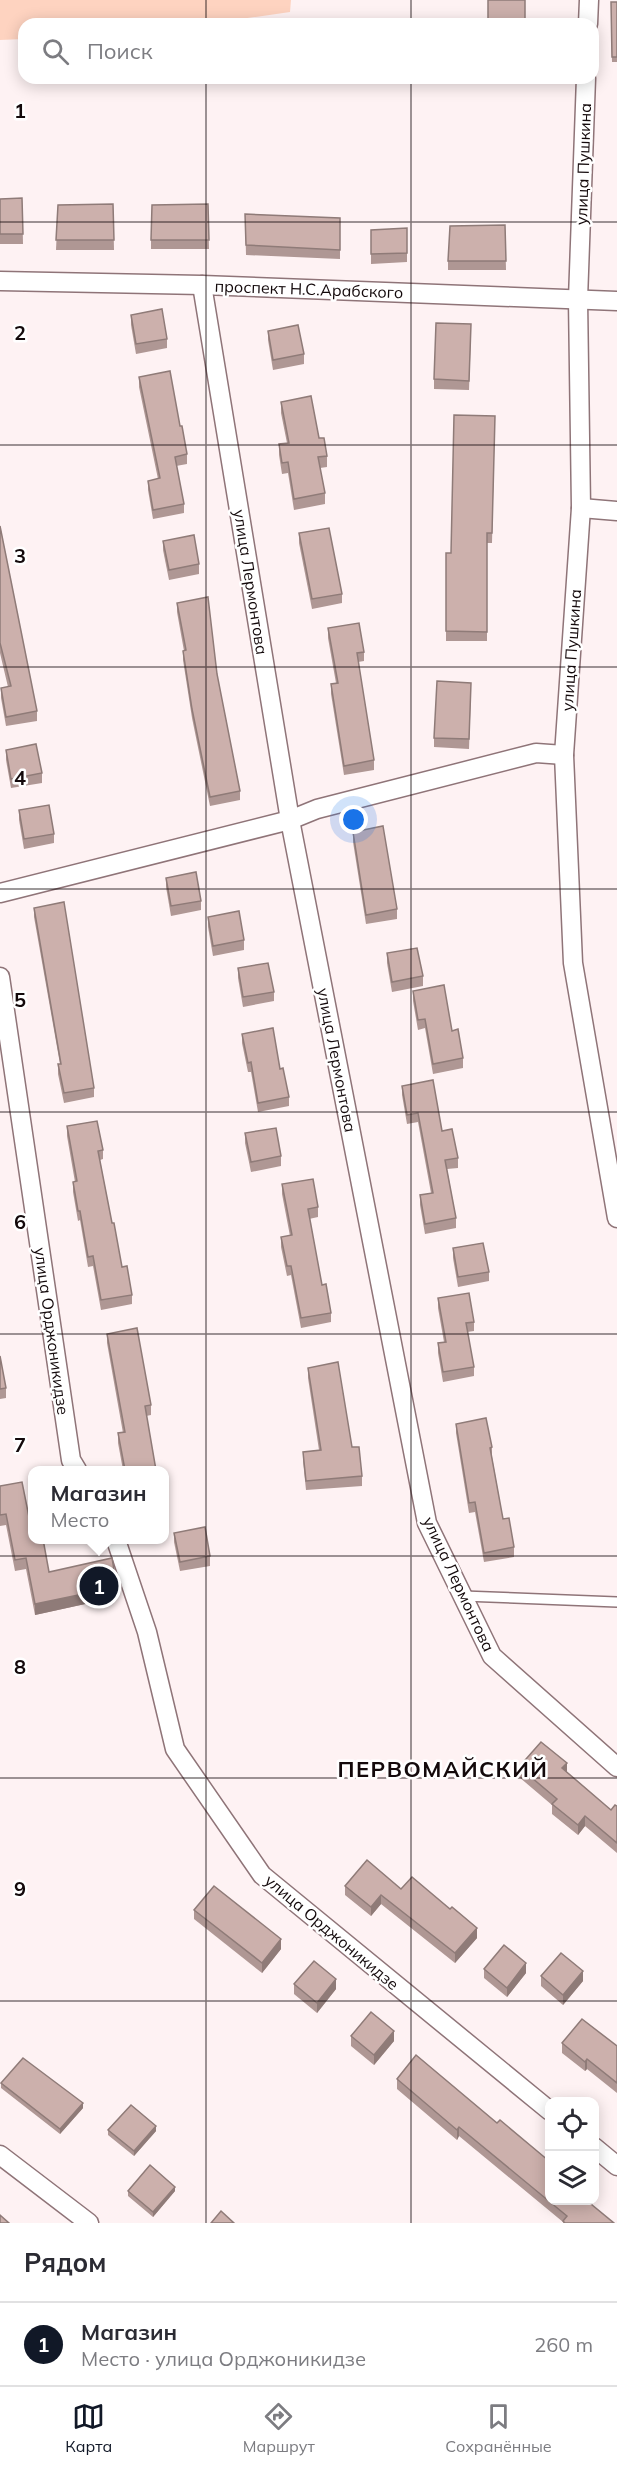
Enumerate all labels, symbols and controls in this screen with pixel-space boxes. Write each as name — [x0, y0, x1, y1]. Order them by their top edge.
search box — [18, 18, 599, 84]
icon: search — [39, 35, 72, 68]
text: Поиск — [87, 37, 153, 65]
text: 1 — [14, 98, 26, 123]
street label: улица Пушкина — [571, 103, 595, 225]
street label: проспект Н.С.Арабского — [214, 276, 404, 302]
text: 2 — [14, 320, 26, 345]
street label: улица Лермонтова — [230, 508, 272, 656]
text: 3 — [14, 543, 26, 568]
street label: улица Пушкина — [557, 588, 585, 712]
text: 4 — [14, 765, 26, 790]
your location — [339, 805, 368, 834]
street label: улица Лермонтова — [313, 986, 361, 1134]
text: 5 — [14, 987, 26, 1012]
text: 6 — [14, 1209, 26, 1234]
street label: улица Орджоникидзе — [30, 1246, 74, 1416]
text: 7 — [14, 1432, 26, 1457]
popup — [28, 1466, 169, 1544]
text: Магазин — [50, 1479, 147, 1507]
text: Место — [50, 1507, 109, 1532]
street label: улица Лермонтова — [419, 1513, 499, 1655]
pin: 1 — [80, 1564, 118, 1608]
text: 8 — [14, 1654, 26, 1679]
district label: ПЕРВОМАЙСКИЙ — [338, 1755, 548, 1783]
street label: улица Орджоникидзе — [261, 1870, 403, 1994]
text: 9 — [14, 1876, 26, 1901]
map controls — [545, 2097, 599, 2205]
button: locate — [545, 2097, 599, 2151]
button: layers — [545, 2151, 599, 2205]
text: Рядом — [24, 2246, 107, 2279]
text: Магазин — [81, 2318, 177, 2346]
text: 1 — [38, 2332, 50, 2357]
text: 260 m — [534, 2332, 593, 2357]
text: Место · улица Орджоникидзе — [81, 2346, 366, 2371]
tab: Карта — [65, 2400, 112, 2456]
tab: Маршрут — [243, 2400, 315, 2456]
tab: Сохранённые — [445, 2400, 552, 2456]

